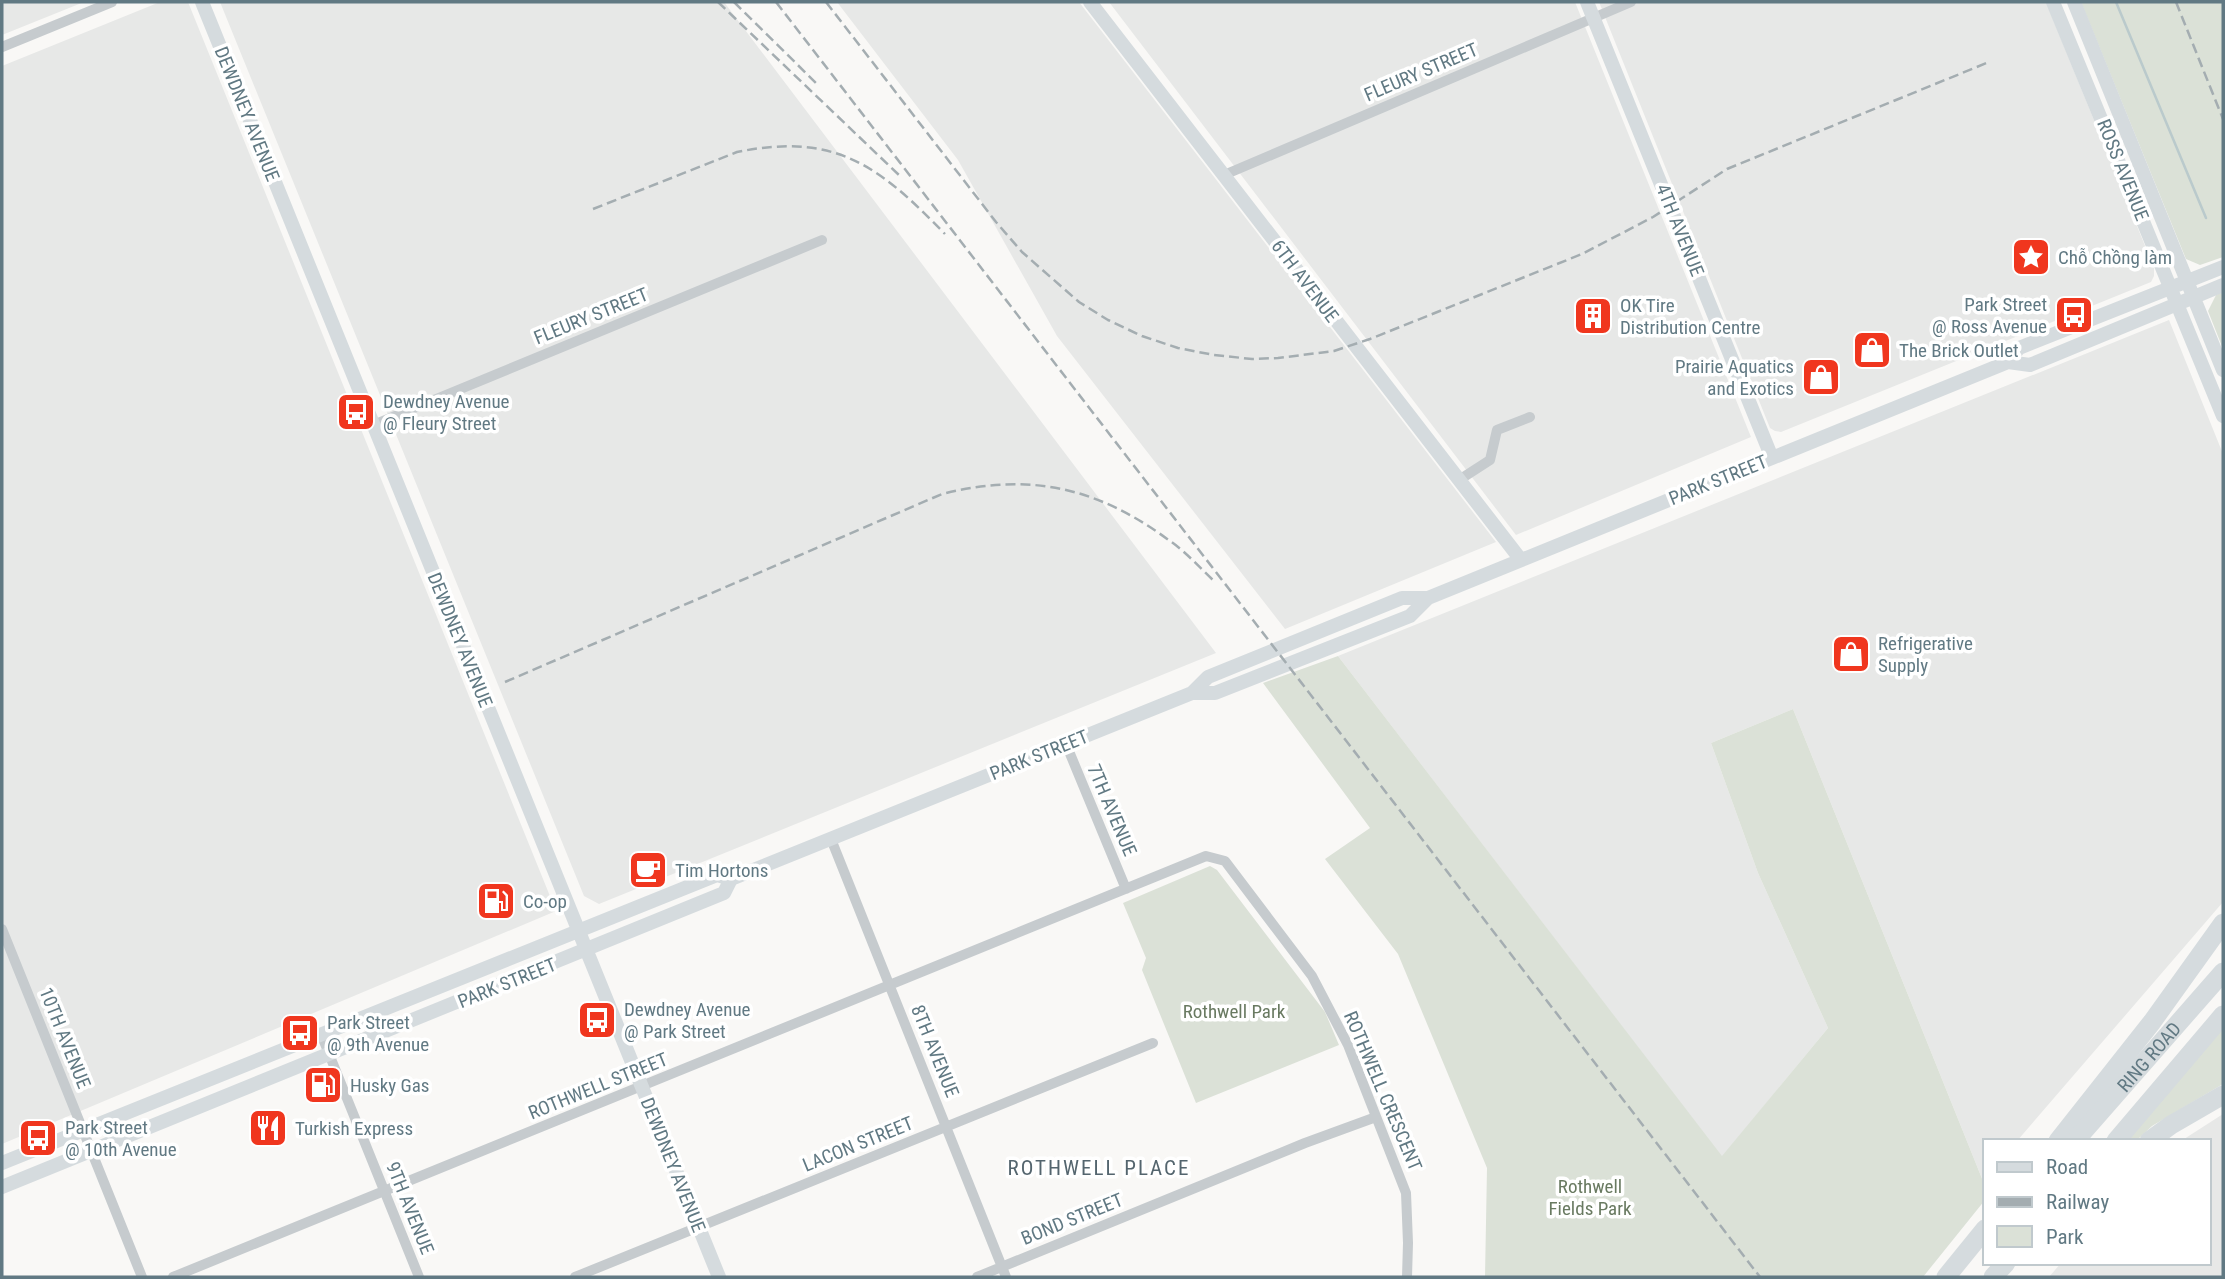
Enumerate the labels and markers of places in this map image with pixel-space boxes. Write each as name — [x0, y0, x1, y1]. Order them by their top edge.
place icon: Chỗ Chồng làm — [2010, 236, 2052, 278]
place label: Chỗ Chồng làm — [2058, 246, 2172, 269]
place label: Park Street @ Ross Avenue — [1932, 293, 2047, 338]
place label: OK Tire Distribution Centre — [1620, 294, 1760, 339]
bus stop icon: Park Street @ Ross Avenue — [2053, 294, 2095, 336]
building icon: OK Tire Distribution Centre — [1572, 295, 1614, 337]
shop icon: The Brick Outlet — [1851, 329, 1893, 371]
place label: The Brick Outlet — [1899, 339, 2019, 362]
place label: Prairie Aquatics and Exotics — [1675, 355, 1794, 400]
shop icon: Prairie Aquatics and Exotics — [1800, 356, 1842, 398]
place label: Dewdney Avenue @ Fleury Street — [383, 390, 510, 435]
bus stop icon: Dewdney Avenue @ Fleury Street — [335, 391, 377, 433]
place label: Refrigerative Supply — [1878, 632, 1973, 677]
shop icon: Refrigerative Supply — [1830, 633, 1872, 675]
cafe icon: Tim Hortons — [627, 849, 669, 891]
place label: Tim Hortons — [675, 859, 768, 882]
fuel station icon: Co-op — [475, 880, 517, 922]
place label: Co-op — [523, 890, 567, 913]
place label: Dewdney Avenue @ Park Street — [624, 998, 751, 1043]
bus stop icon: Dewdney Avenue @ Park Street — [576, 999, 618, 1041]
place label: Park Street @ 9th Avenue — [327, 1011, 429, 1056]
bus stop icon: Park Street @ 9th Avenue — [279, 1012, 321, 1054]
fuel station icon: Husky Gas — [302, 1064, 344, 1106]
place label: Husky Gas — [350, 1074, 429, 1097]
restaurant icon: Turkish Express — [247, 1107, 289, 1149]
place label: Park Street @ 10th Avenue — [65, 1116, 177, 1161]
bus stop icon: Park Street @ 10th Avenue — [17, 1117, 59, 1159]
place label: Turkish Express — [295, 1117, 413, 1140]

